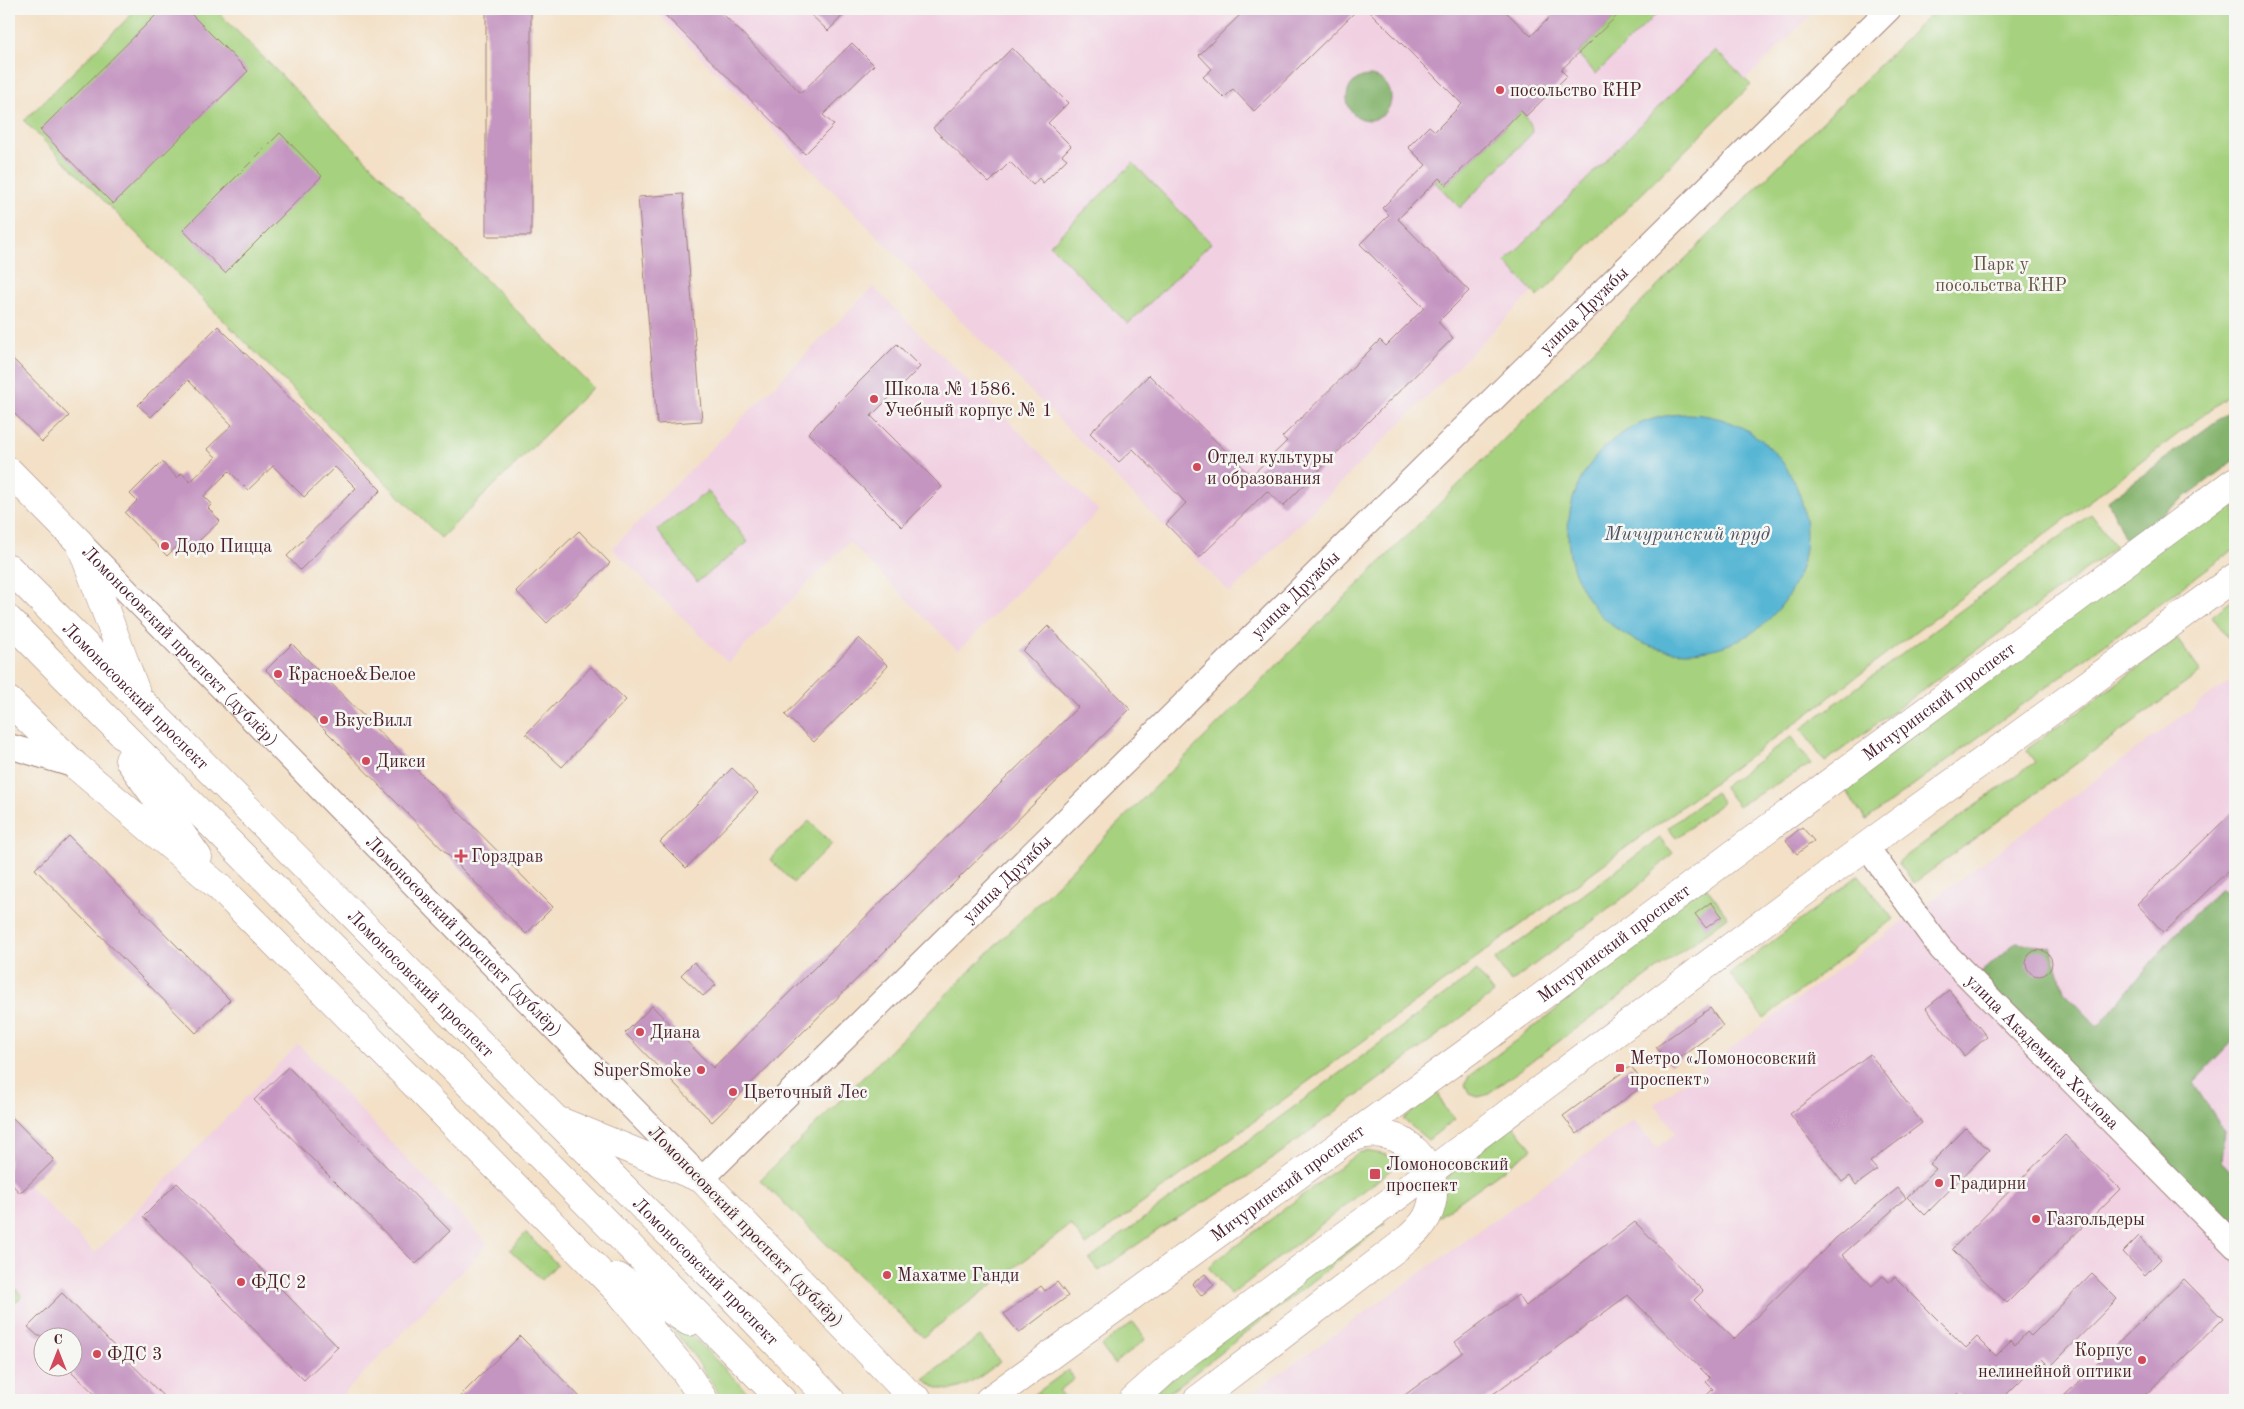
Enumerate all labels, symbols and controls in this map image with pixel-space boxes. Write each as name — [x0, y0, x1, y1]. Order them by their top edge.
place label: посольство КНР — [1510, 82, 1642, 100]
marker: посольство КНР — [1494, 84, 1506, 96]
park label: Парк у посольства КНР — [1935, 256, 2067, 295]
street label: улица Дружбы — [1537, 264, 1632, 358]
place label: Школа № 1586. Учебный корпус № 1 — [884, 381, 1052, 420]
marker: Школа № 1586. Учебный корпус № 1 — [868, 393, 880, 405]
place label: Отдел культуры и образования — [1207, 449, 1334, 488]
marker: Отдел культуры и образования — [1191, 461, 1203, 473]
water label: Мичуринский пруд — [1603, 526, 1770, 545]
place label: Додо Пицца — [175, 538, 272, 556]
marker: Додо Пицца — [159, 540, 171, 552]
street label: Ломоносовский проспект (дублёр) — [79, 541, 283, 751]
street label: улица Дружбы — [1248, 548, 1344, 642]
street label: Ломоносовский проспект — [57, 618, 213, 774]
street label: Мичуринский проспект — [1860, 640, 2019, 765]
place label: Красное&Белое — [288, 666, 416, 684]
marker: Красное&Белое — [272, 668, 284, 680]
place label: ВкусВилл — [334, 712, 412, 730]
marker: ВкусВилл — [318, 714, 330, 726]
place label: Дикси — [376, 753, 426, 771]
marker: Дикси — [360, 755, 372, 767]
street label: Ломоносовский проспект (дублёр) — [362, 831, 566, 1041]
street label: улица Дружбы — [960, 832, 1055, 927]
place label: Горздрав — [471, 848, 543, 866]
marker: Горздрав — [455, 850, 467, 862]
street label: Мичуринский проспект — [1535, 881, 1694, 1006]
street label: Ломоносовский проспект — [342, 906, 498, 1062]
street label: улица Академика Хохлова — [1962, 972, 2122, 1133]
place label: Диана — [650, 1024, 701, 1042]
marker: Диана — [634, 1026, 646, 1038]
place label: Метро «Ломоносовский проспект» — [1630, 1050, 1816, 1089]
place label: SuperSmoke — [593, 1062, 691, 1080]
marker: Метро «Ломоносовский проспект» — [1614, 1062, 1626, 1074]
marker: SuperSmoke — [695, 1064, 707, 1076]
place label: Цветочный Лес — [743, 1084, 867, 1102]
marker: Цветочный Лес — [727, 1086, 739, 1098]
street label: Ломоносовский проспект (дублёр) — [644, 1121, 848, 1331]
street label: Мичуринский проспект — [1208, 1122, 1368, 1245]
place label: Ломоносовский проспект — [1386, 1156, 1509, 1195]
marker: Ломоносовский проспект — [1368, 1167, 1382, 1181]
place label: Градирни — [1949, 1175, 2026, 1193]
marker: Градирни — [1933, 1177, 1945, 1189]
street label: Ломоносовский проспект — [627, 1194, 783, 1350]
place label: Газгольдеры — [2046, 1211, 2145, 1229]
marker: Газгольдеры — [2030, 1213, 2042, 1225]
place label: Махатме Ганди — [897, 1267, 1019, 1285]
marker: Махатме Ганди — [881, 1269, 893, 1281]
place label: ФДС 2 — [251, 1274, 306, 1292]
marker: ФДС 2 — [235, 1276, 247, 1288]
north arrow — [32, 1326, 82, 1376]
text: С — [53, 1333, 63, 1347]
place label: Корпус нелинейной оптики — [1978, 1342, 2132, 1381]
place label: ФДС 3 — [107, 1346, 162, 1364]
marker: ФДС 3 — [91, 1348, 103, 1360]
marker: Корпус нелинейной оптики — [2136, 1354, 2148, 1366]

